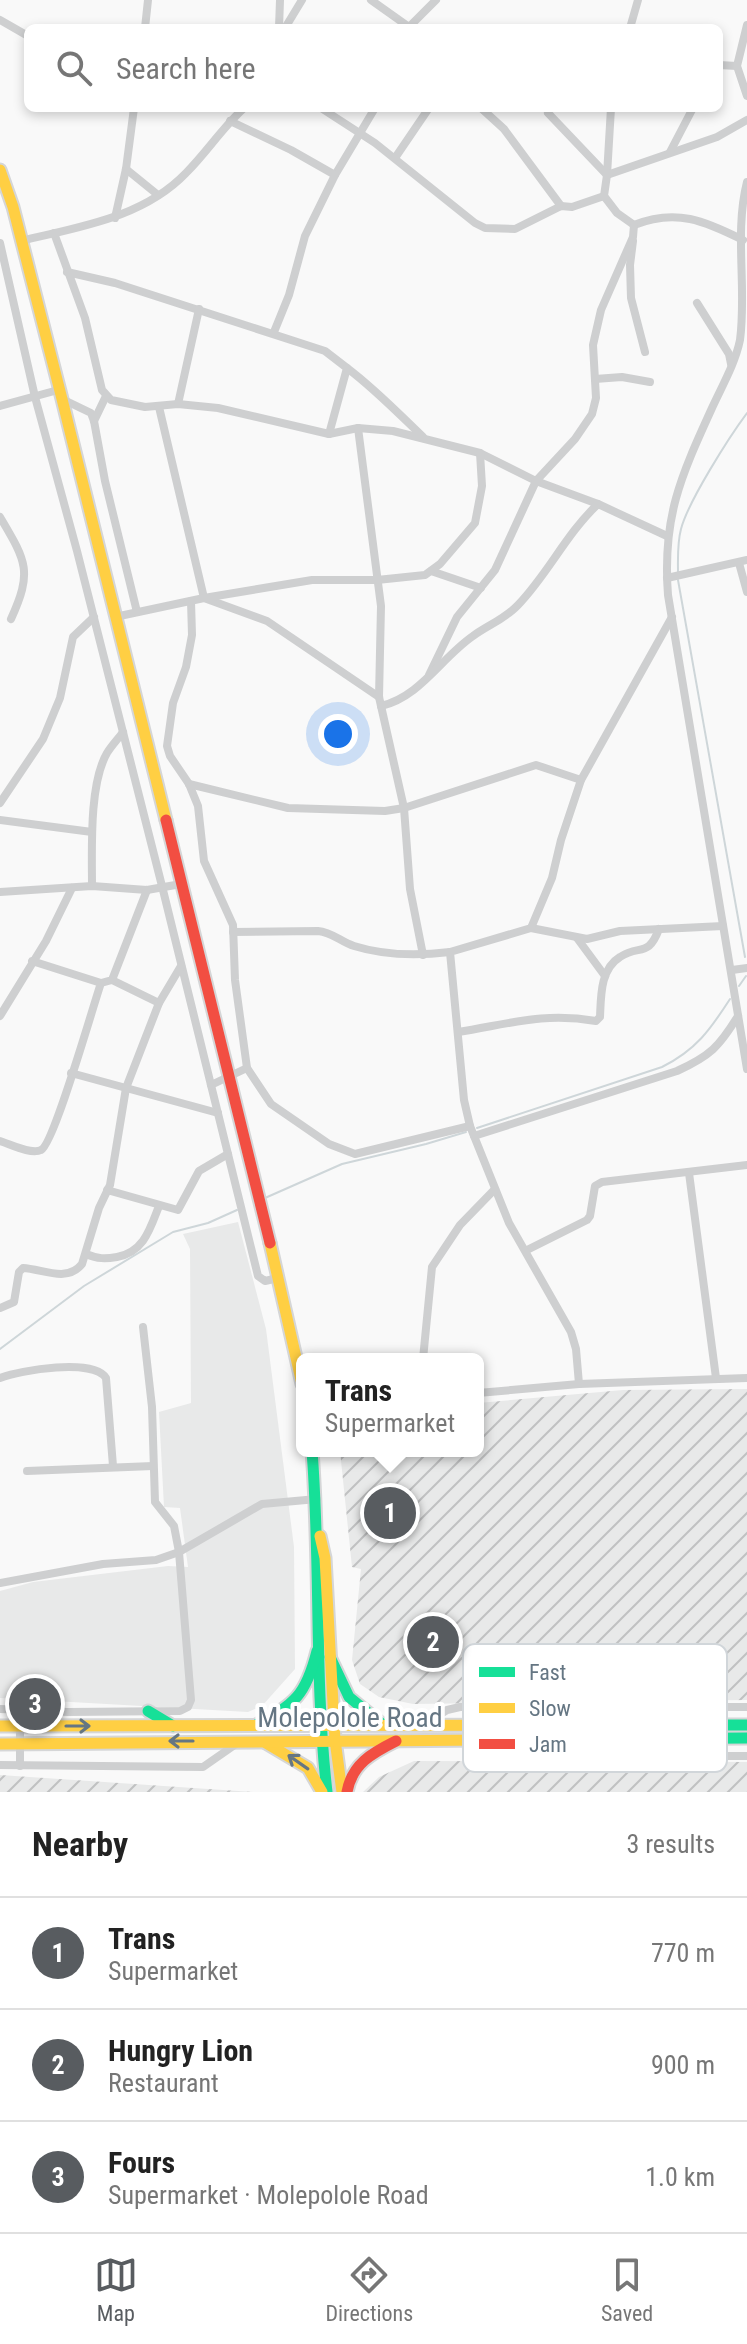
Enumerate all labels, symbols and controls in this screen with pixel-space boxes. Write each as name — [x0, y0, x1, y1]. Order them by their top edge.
search box — [24, 24, 723, 112]
icon: search — [52, 46, 96, 90]
text: Search here — [116, 51, 256, 86]
your location — [318, 714, 358, 754]
popup — [296, 1353, 484, 1457]
text: Trans — [325, 1373, 392, 1408]
text: Supermarket — [325, 1408, 455, 1438]
pin: 1 — [364, 1483, 416, 1543]
pin: 2 — [407, 1612, 459, 1672]
legend — [463, 1644, 727, 1772]
text: Fast — [529, 1660, 566, 1685]
pin: 3 — [9, 1674, 61, 1734]
text: Slow — [529, 1696, 571, 1721]
street label: Molepolole Road — [257, 1701, 443, 1734]
one-way arrow — [64, 1718, 91, 1734]
text: Jam — [529, 1732, 567, 1757]
one-way arrow — [168, 1734, 195, 1749]
one-way arrow — [288, 1754, 309, 1771]
text: Nearby — [32, 1824, 128, 1864]
text: 3 results — [626, 1829, 715, 1859]
text: Trans — [108, 1921, 175, 1956]
text: 1 — [51, 1938, 65, 1968]
text: 770 m — [651, 1938, 715, 1968]
text: Supermarket — [108, 1956, 238, 1986]
text: Hungry Lion — [108, 2033, 253, 2068]
text: 2 — [51, 2050, 65, 2080]
text: 900 m — [651, 2050, 715, 2080]
text: Restaurant — [108, 2068, 219, 2098]
text: Fours — [108, 2145, 175, 2180]
text: 3 — [51, 2162, 65, 2192]
text: 1.0 km — [645, 2162, 715, 2192]
text: Supermarket · Molepolole Road — [108, 2180, 429, 2210]
tab: Map — [94, 2253, 138, 2326]
tab: Directions — [325, 2253, 413, 2326]
tab: Saved — [601, 2253, 653, 2326]

